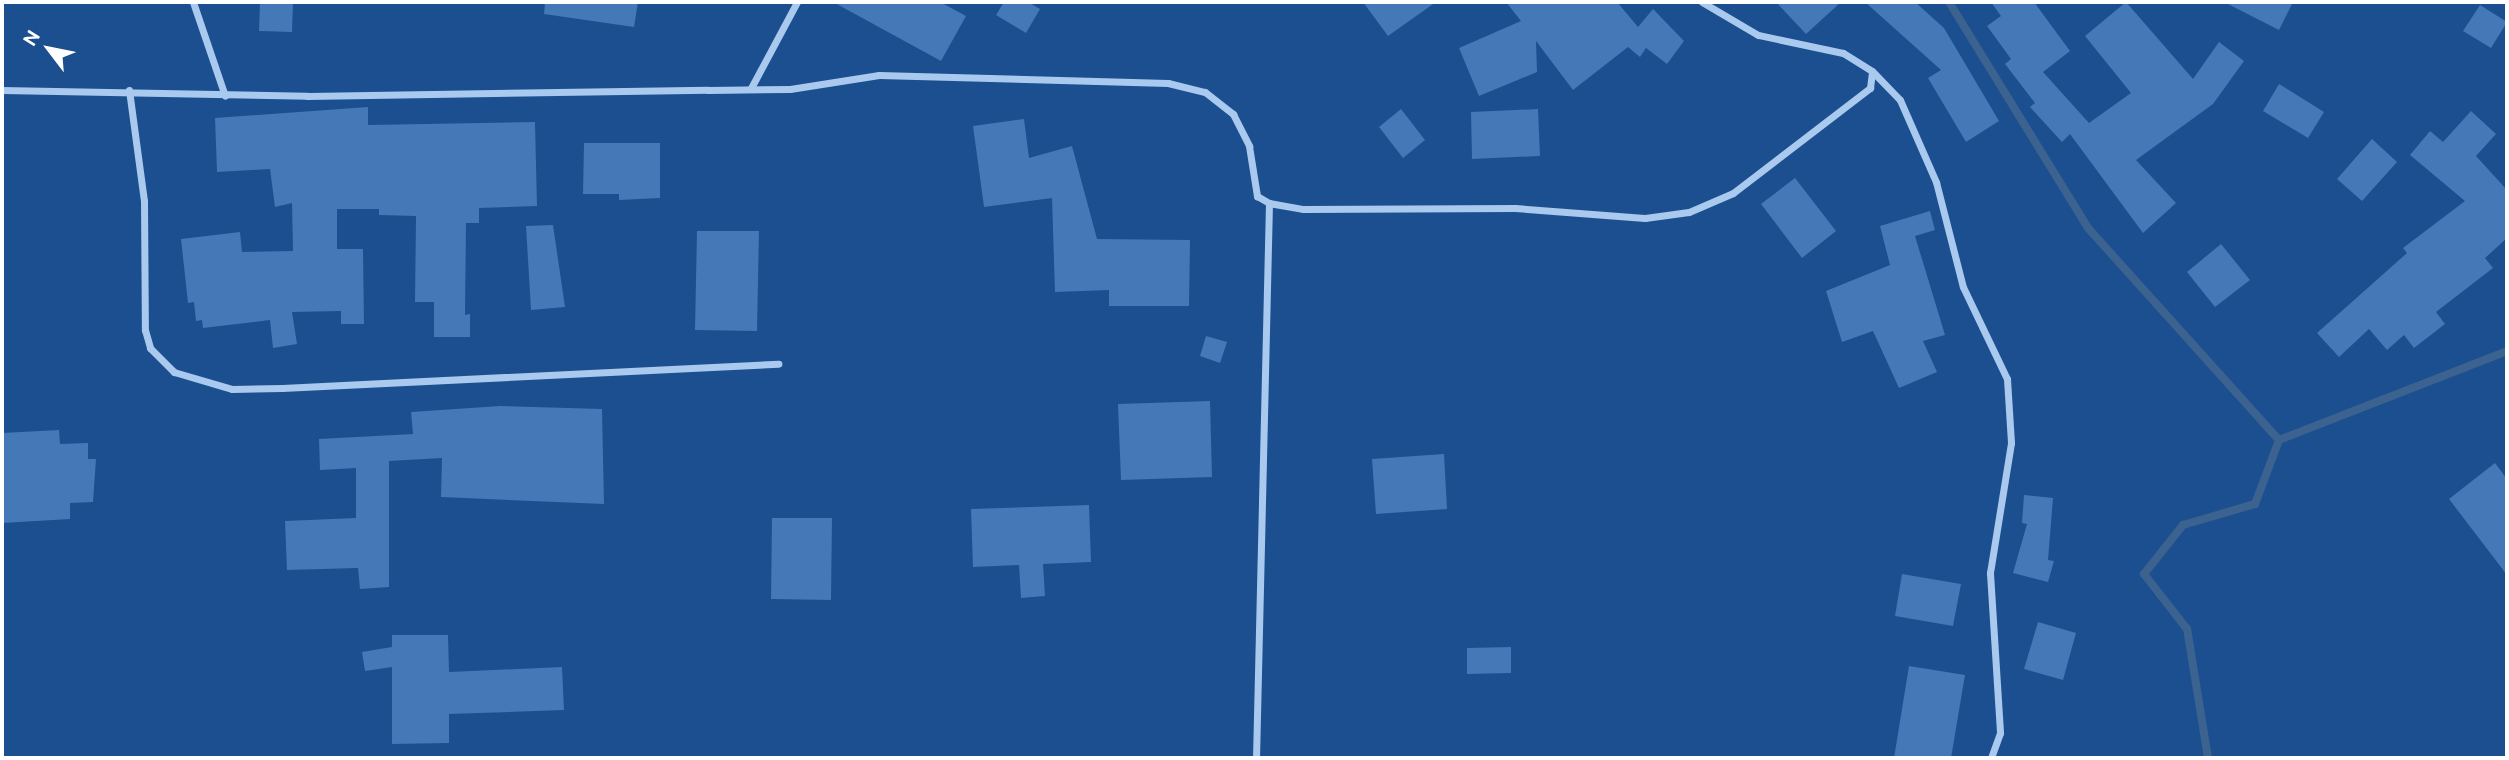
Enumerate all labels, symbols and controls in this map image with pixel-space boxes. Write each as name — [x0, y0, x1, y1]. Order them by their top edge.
north arrow — [14, 14, 84, 84]
text: N — [18, 26, 44, 50]

